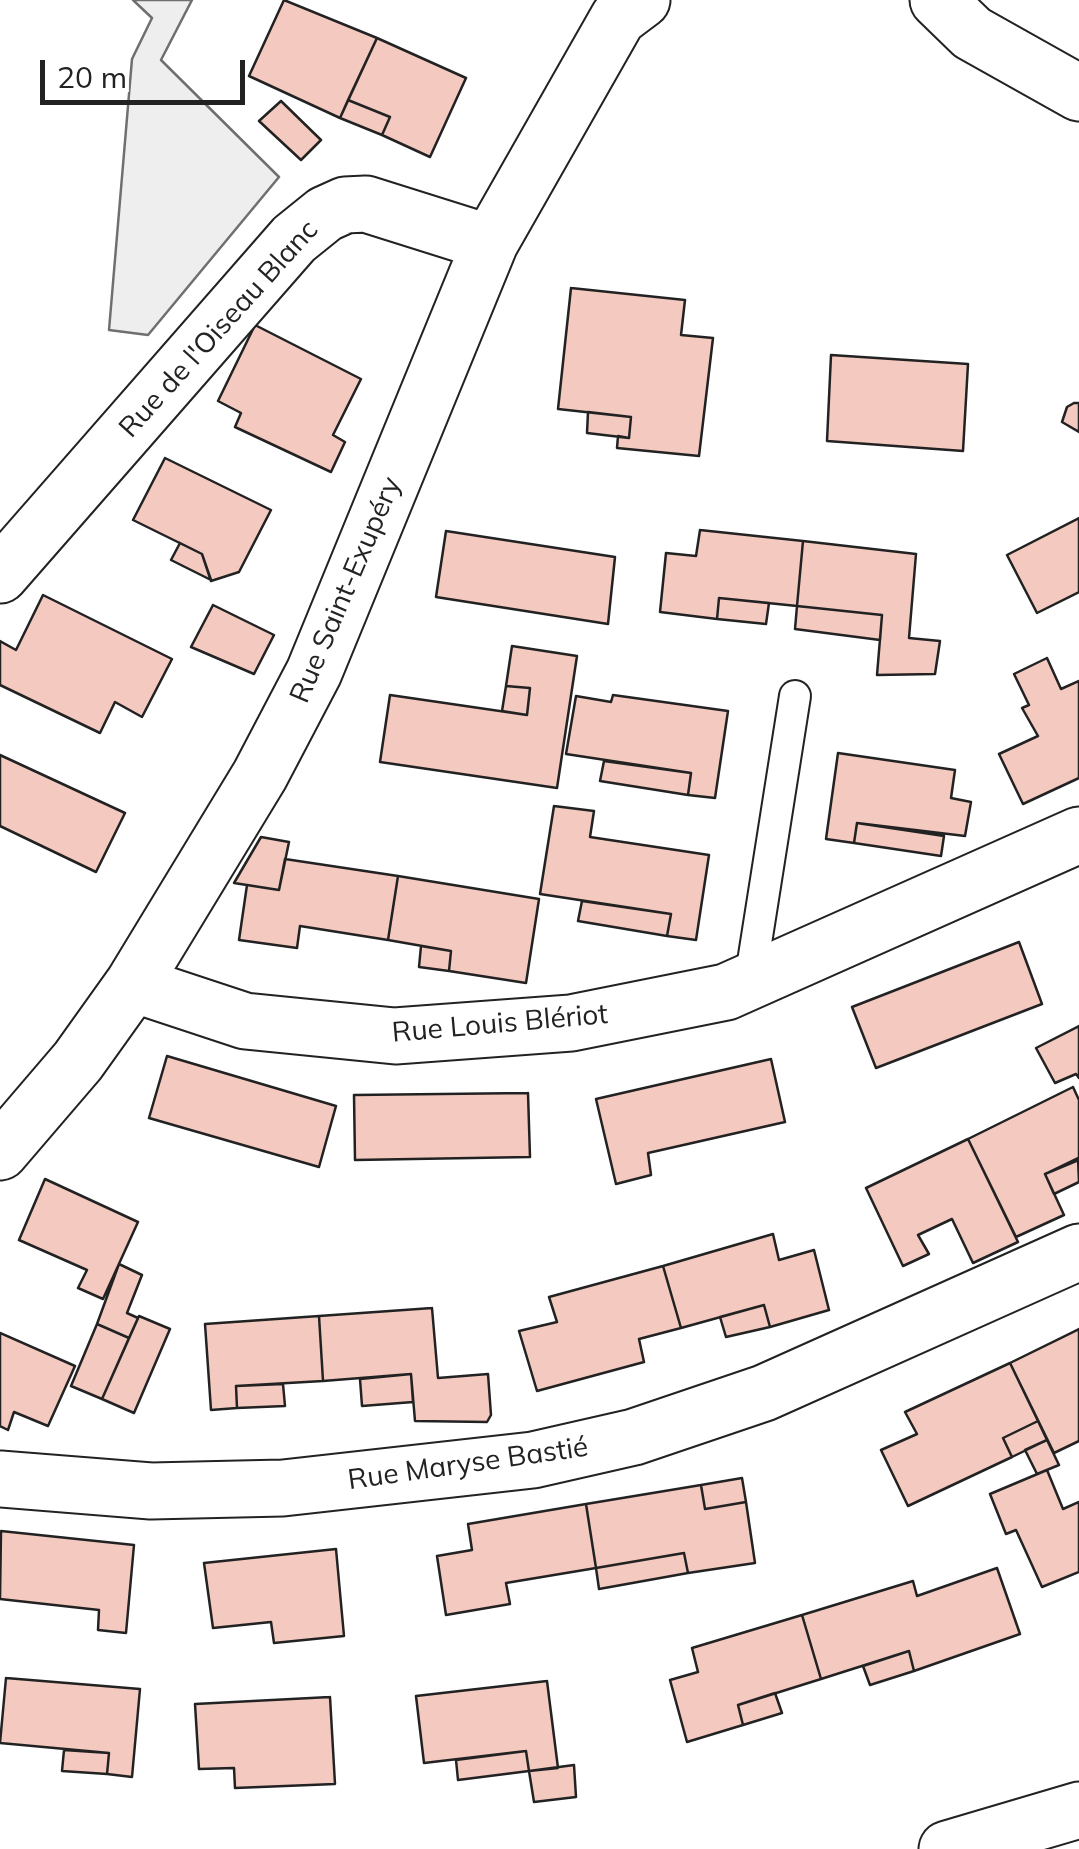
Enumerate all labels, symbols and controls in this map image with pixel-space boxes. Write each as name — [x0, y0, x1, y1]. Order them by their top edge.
scale bar — [45, 40, 250, 102]
text: 20 m — [57, 58, 127, 96]
street label: Rue de l'Oiseau Blanc — [113, 213, 325, 445]
street label: Rue Saint-Exupéry — [283, 472, 409, 708]
street label: Rue Louis Blériot — [391, 998, 609, 1050]
street label: Rue Maryse Bastié — [346, 1431, 590, 1497]

